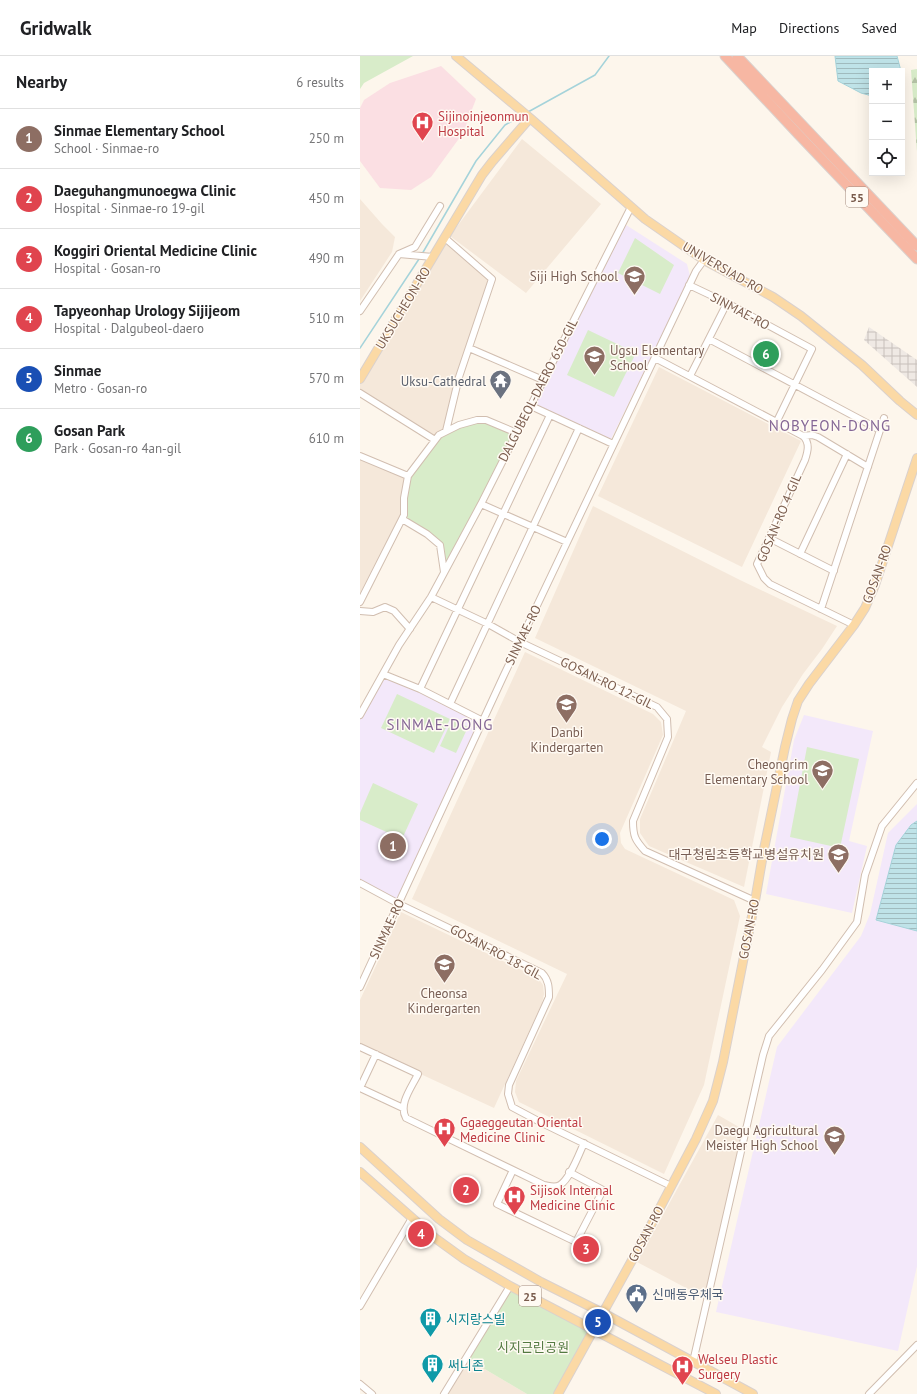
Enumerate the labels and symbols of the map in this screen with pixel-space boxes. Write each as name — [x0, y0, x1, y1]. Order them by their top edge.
place label: Sijinoinjeonmun Hospital — [438, 108, 529, 140]
hospital icon: Sijinoinjeonmun Hospital — [409, 110, 435, 143]
road number: 55 — [846, 187, 868, 207]
street label: UNIVERSIAD-RO — [680, 238, 767, 298]
school or university icon: Siji High School — [621, 263, 647, 296]
street label: UKSUCHEON-RO — [372, 264, 434, 352]
place label: Siji High School — [530, 268, 618, 285]
street label: SINMAE-RO — [707, 288, 773, 334]
street label: DALGUBEOL-DAERO 650-GIL — [494, 315, 582, 465]
pin: 6 — [753, 339, 779, 369]
place label: Ugsu Elementary School — [610, 342, 704, 374]
school or university icon: Ugsu Elementary School — [582, 344, 608, 377]
temple icon: Uksu-Cathedral — [488, 368, 514, 401]
place label: Uksu-Cathedral — [401, 373, 486, 390]
district label: NOBYEON-DONG — [769, 416, 891, 435]
street label: GOSAN-RO 4-GIL — [753, 471, 805, 565]
street label: GOSAN-RO — [859, 542, 895, 605]
street label: SINMAE-RO — [501, 602, 545, 668]
street label: GOSAN-RO 12-GIL — [558, 653, 657, 713]
school or university icon: Danbi Kindergarten — [554, 691, 580, 724]
district label: SINMAE-DONG — [387, 715, 493, 734]
place label: Danbi Kindergarten — [531, 724, 603, 756]
place label: Cheongrim Elementary School — [704, 756, 808, 788]
school or university icon: Cheongrim Elementary School — [810, 758, 836, 791]
your location — [592, 829, 612, 849]
pin: 1 — [380, 831, 406, 861]
school or university icon: 대구청림초등학교병설유치원 — [826, 841, 852, 874]
place label: 대구청림초등학교병설유치원 — [669, 846, 824, 863]
street label: SINMAE-RO — [366, 896, 408, 962]
street label: GOSAN-RO — [735, 897, 763, 960]
street label: GOSAN-RO 18-GIL — [447, 921, 545, 983]
school or university icon: Cheonsa Kindergarten — [431, 952, 457, 985]
place label: Cheonsa Kindergarten — [408, 985, 480, 1017]
place label: Ggaeggeutan Oriental Medicine Clinic — [460, 1114, 582, 1146]
hospital icon: Ggaeggeutan Oriental Medicine Clinic — [432, 1116, 458, 1149]
place label: Daegu Agricultural Meister High School — [706, 1122, 818, 1154]
school or university icon: Daegu Agricultural Meister High School — [821, 1124, 847, 1157]
pin: 2 — [453, 1175, 479, 1205]
place label: Sijisok Internal Medicine Clinic — [530, 1182, 615, 1214]
hospital icon: Sijisok Internal Medicine Clinic — [501, 1184, 527, 1217]
street label: GOSAN-RO — [624, 1203, 668, 1265]
pin: 4 — [408, 1219, 434, 1249]
pin: 3 — [573, 1234, 599, 1264]
public building icon: 신매동우체국 — [623, 1281, 649, 1314]
road number: 25 — [519, 1286, 541, 1306]
place label: 신매동우체국 — [652, 1286, 724, 1303]
building icon: 시지랑스빌 — [418, 1306, 444, 1339]
pin: 5 — [585, 1307, 611, 1337]
place label: 시지랑스빌 — [446, 1311, 506, 1328]
park label: 시지근린공원 — [497, 1339, 569, 1356]
place label: Welseu Plastic Surgery — [698, 1351, 778, 1383]
building icon: 써니존 — [419, 1352, 445, 1385]
hospital icon: Welseu Plastic Surgery — [669, 1353, 695, 1386]
place label: 써니존 — [448, 1357, 484, 1374]

